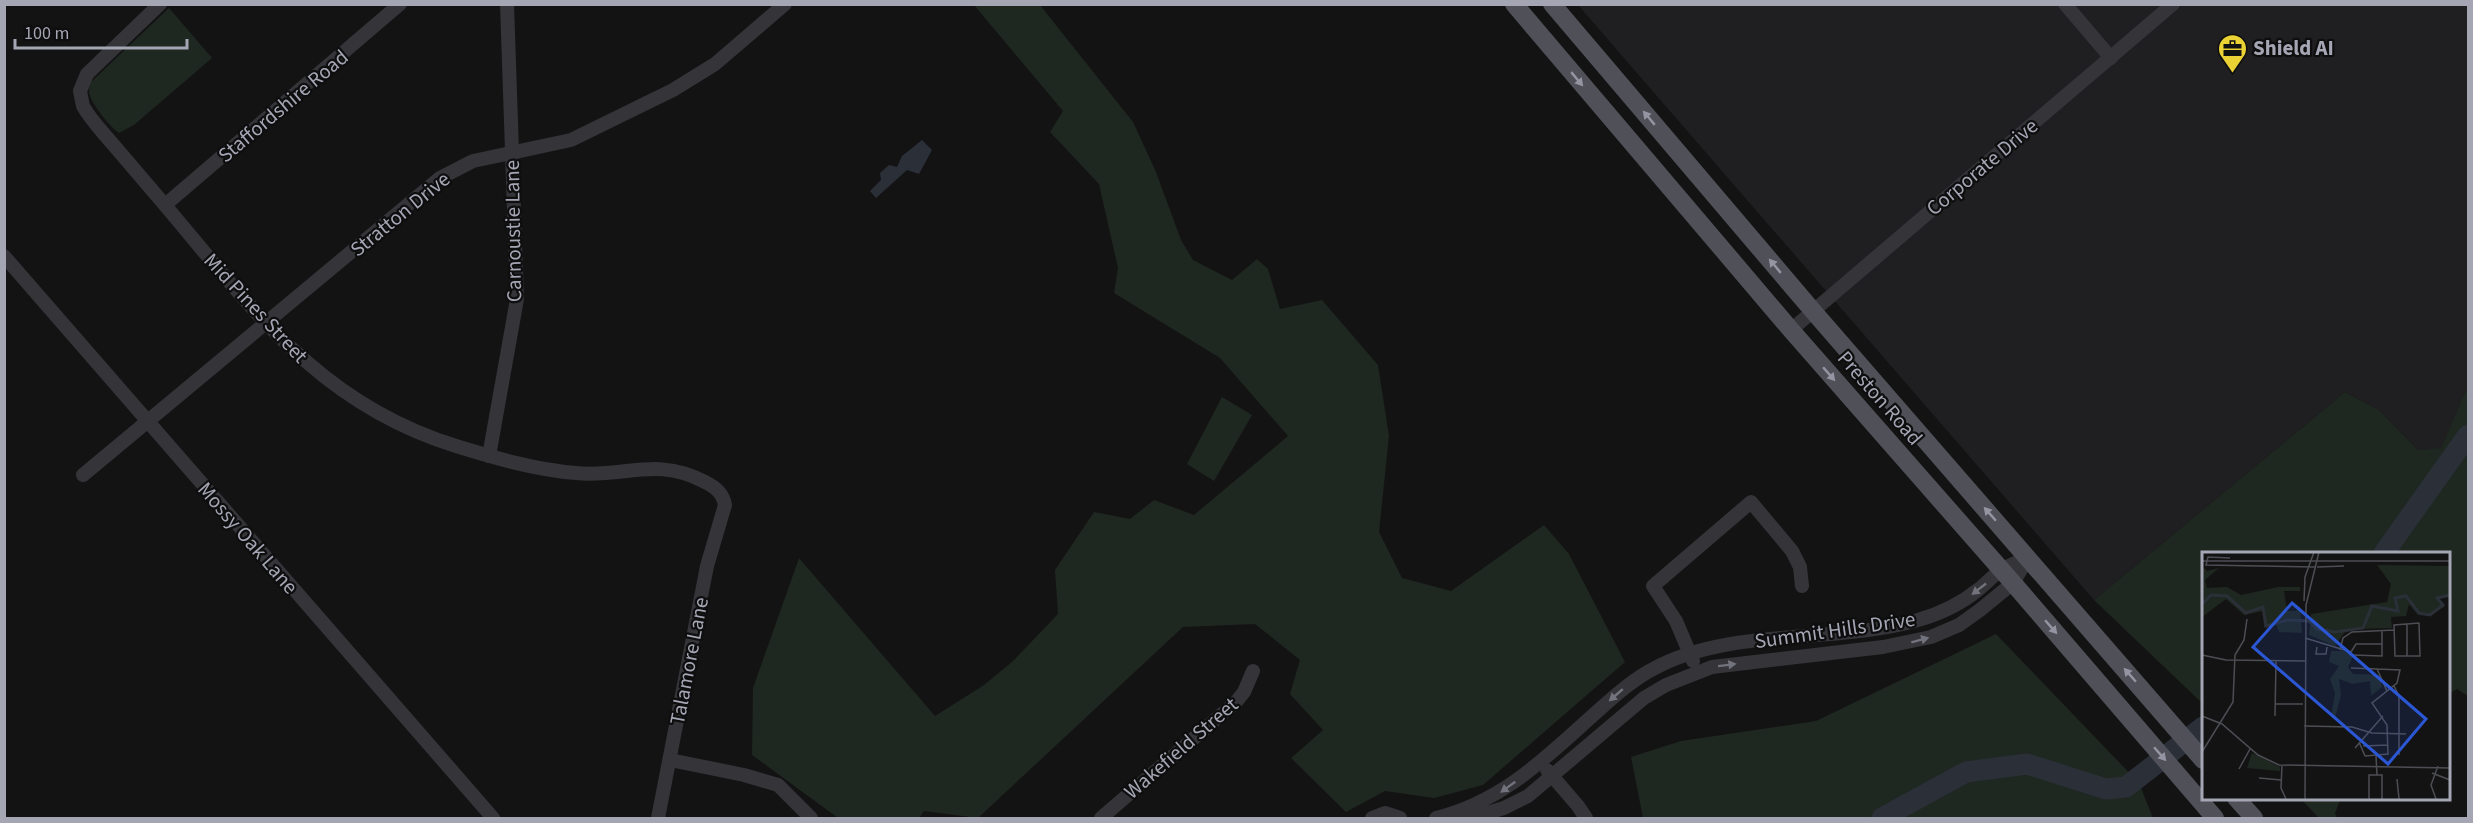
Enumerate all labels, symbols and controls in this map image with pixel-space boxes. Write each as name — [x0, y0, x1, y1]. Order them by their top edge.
scale bar — [15, 12, 188, 50]
text: 100 m — [24, 21, 69, 46]
office icon: Shield AI — [2216, 32, 2248, 74]
place label: Shield AI — [2253, 33, 2334, 63]
street label: Staffordshire Road — [211, 42, 355, 170]
one-way arrow — [1570, 71, 1583, 86]
one-way arrow — [1643, 111, 1656, 126]
street label: Corporate Drive — [1920, 111, 2044, 223]
street label: Carnoustie Lane — [497, 160, 529, 302]
street label: Stratton Drive — [344, 164, 456, 264]
street label: Mid Pines Street — [197, 246, 315, 370]
one-way arrow — [1769, 259, 1782, 274]
street label: Preston Road — [1830, 344, 1930, 452]
one-way arrow — [1822, 366, 1835, 381]
street label: Mossy Oak Lane — [191, 475, 305, 601]
one-way arrow — [1983, 506, 1996, 521]
inset map — [2202, 552, 2449, 799]
one-way arrow — [1971, 582, 1987, 595]
street label: Talamore Lane — [662, 595, 716, 727]
street label: Summit Hills Drive — [1753, 604, 1917, 656]
one-way arrow — [2044, 619, 2057, 634]
one-way arrow — [1912, 635, 1930, 644]
one-way arrow — [1718, 660, 1737, 670]
one-way arrow — [2124, 668, 2137, 683]
one-way arrow — [1608, 689, 1624, 702]
street label: Wakefield Street — [1117, 690, 1245, 806]
one-way arrow — [2153, 746, 2166, 761]
one-way arrow — [1500, 781, 1516, 793]

